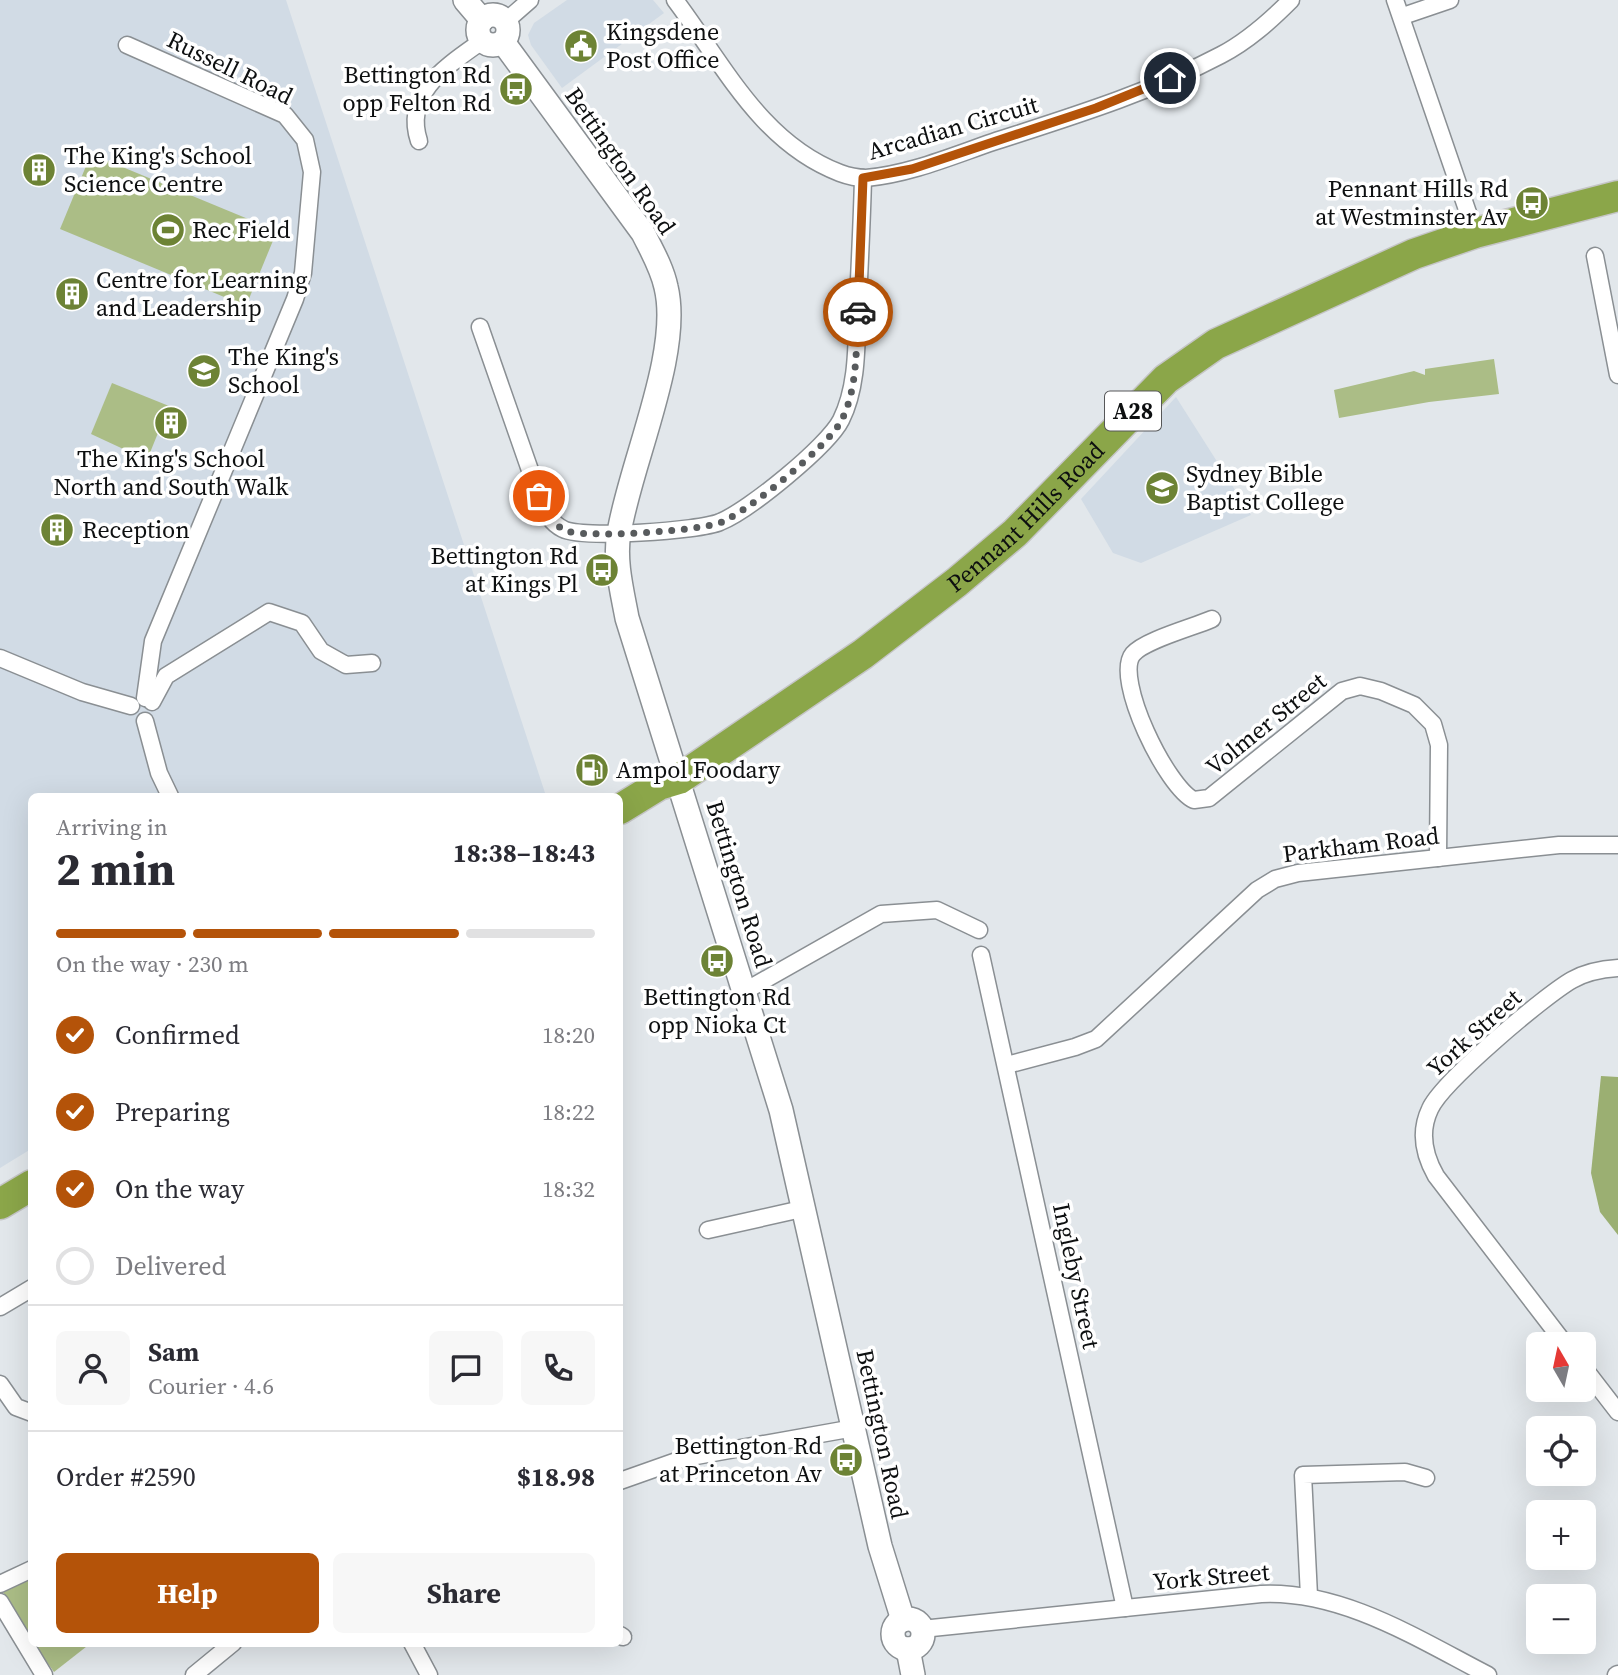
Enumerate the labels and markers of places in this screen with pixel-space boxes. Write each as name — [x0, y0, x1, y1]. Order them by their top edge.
place label: Kingsdene Post Office — [606, 15, 719, 76]
public building icon: Kingsdene Post Office — [562, 27, 600, 65]
pin — [1140, 48, 1200, 108]
place label: Bettington Rd opp Felton Rd — [343, 58, 491, 119]
bus stop icon: Bettington Rd opp Felton Rd — [497, 70, 535, 108]
place label: The King's School Science Centre — [64, 139, 252, 200]
building icon: The King's School Science Centre — [20, 151, 58, 189]
place label: Pennant Hills Rd at Westminster Av — [1315, 172, 1508, 233]
bus stop icon: Pennant Hills Rd at Westminster Av — [1513, 184, 1551, 222]
sports icon: Rec Field — [149, 211, 187, 249]
place label: Rec Field — [192, 213, 291, 246]
place label: Centre for Learning and Leadership — [96, 263, 308, 324]
building icon: Centre for Learning and Leadership — [53, 275, 91, 313]
place label: The King's School — [228, 340, 339, 401]
school or university icon: The King's School — [185, 352, 223, 390]
building icon: The King's School North and South Walk — [152, 404, 190, 442]
place label: The King's School North and South Walk — [53, 442, 289, 503]
place label: Sydney Bible Baptist College — [1186, 457, 1344, 518]
pin — [509, 466, 569, 526]
school or university icon: Sydney Bible Baptist College — [1143, 469, 1181, 507]
building icon: Reception — [38, 511, 76, 549]
place label: Reception — [82, 513, 190, 546]
place label: Bettington Rd at Kings Pl — [431, 539, 578, 600]
bus stop icon: Bettington Rd at Kings Pl — [583, 551, 621, 589]
fuel station icon: Ampol Foodary — [573, 751, 611, 789]
place label: Ampol Foodary — [616, 753, 781, 786]
bus stop icon: Bettington Rd opp Nioka Ct — [698, 942, 736, 980]
place label: Bettington Rd opp Nioka Ct — [643, 980, 791, 1041]
place label: Bettington Rd at Princeton Av — [659, 1429, 822, 1490]
bus stop icon: Bettington Rd at Princeton Av — [827, 1441, 865, 1479]

